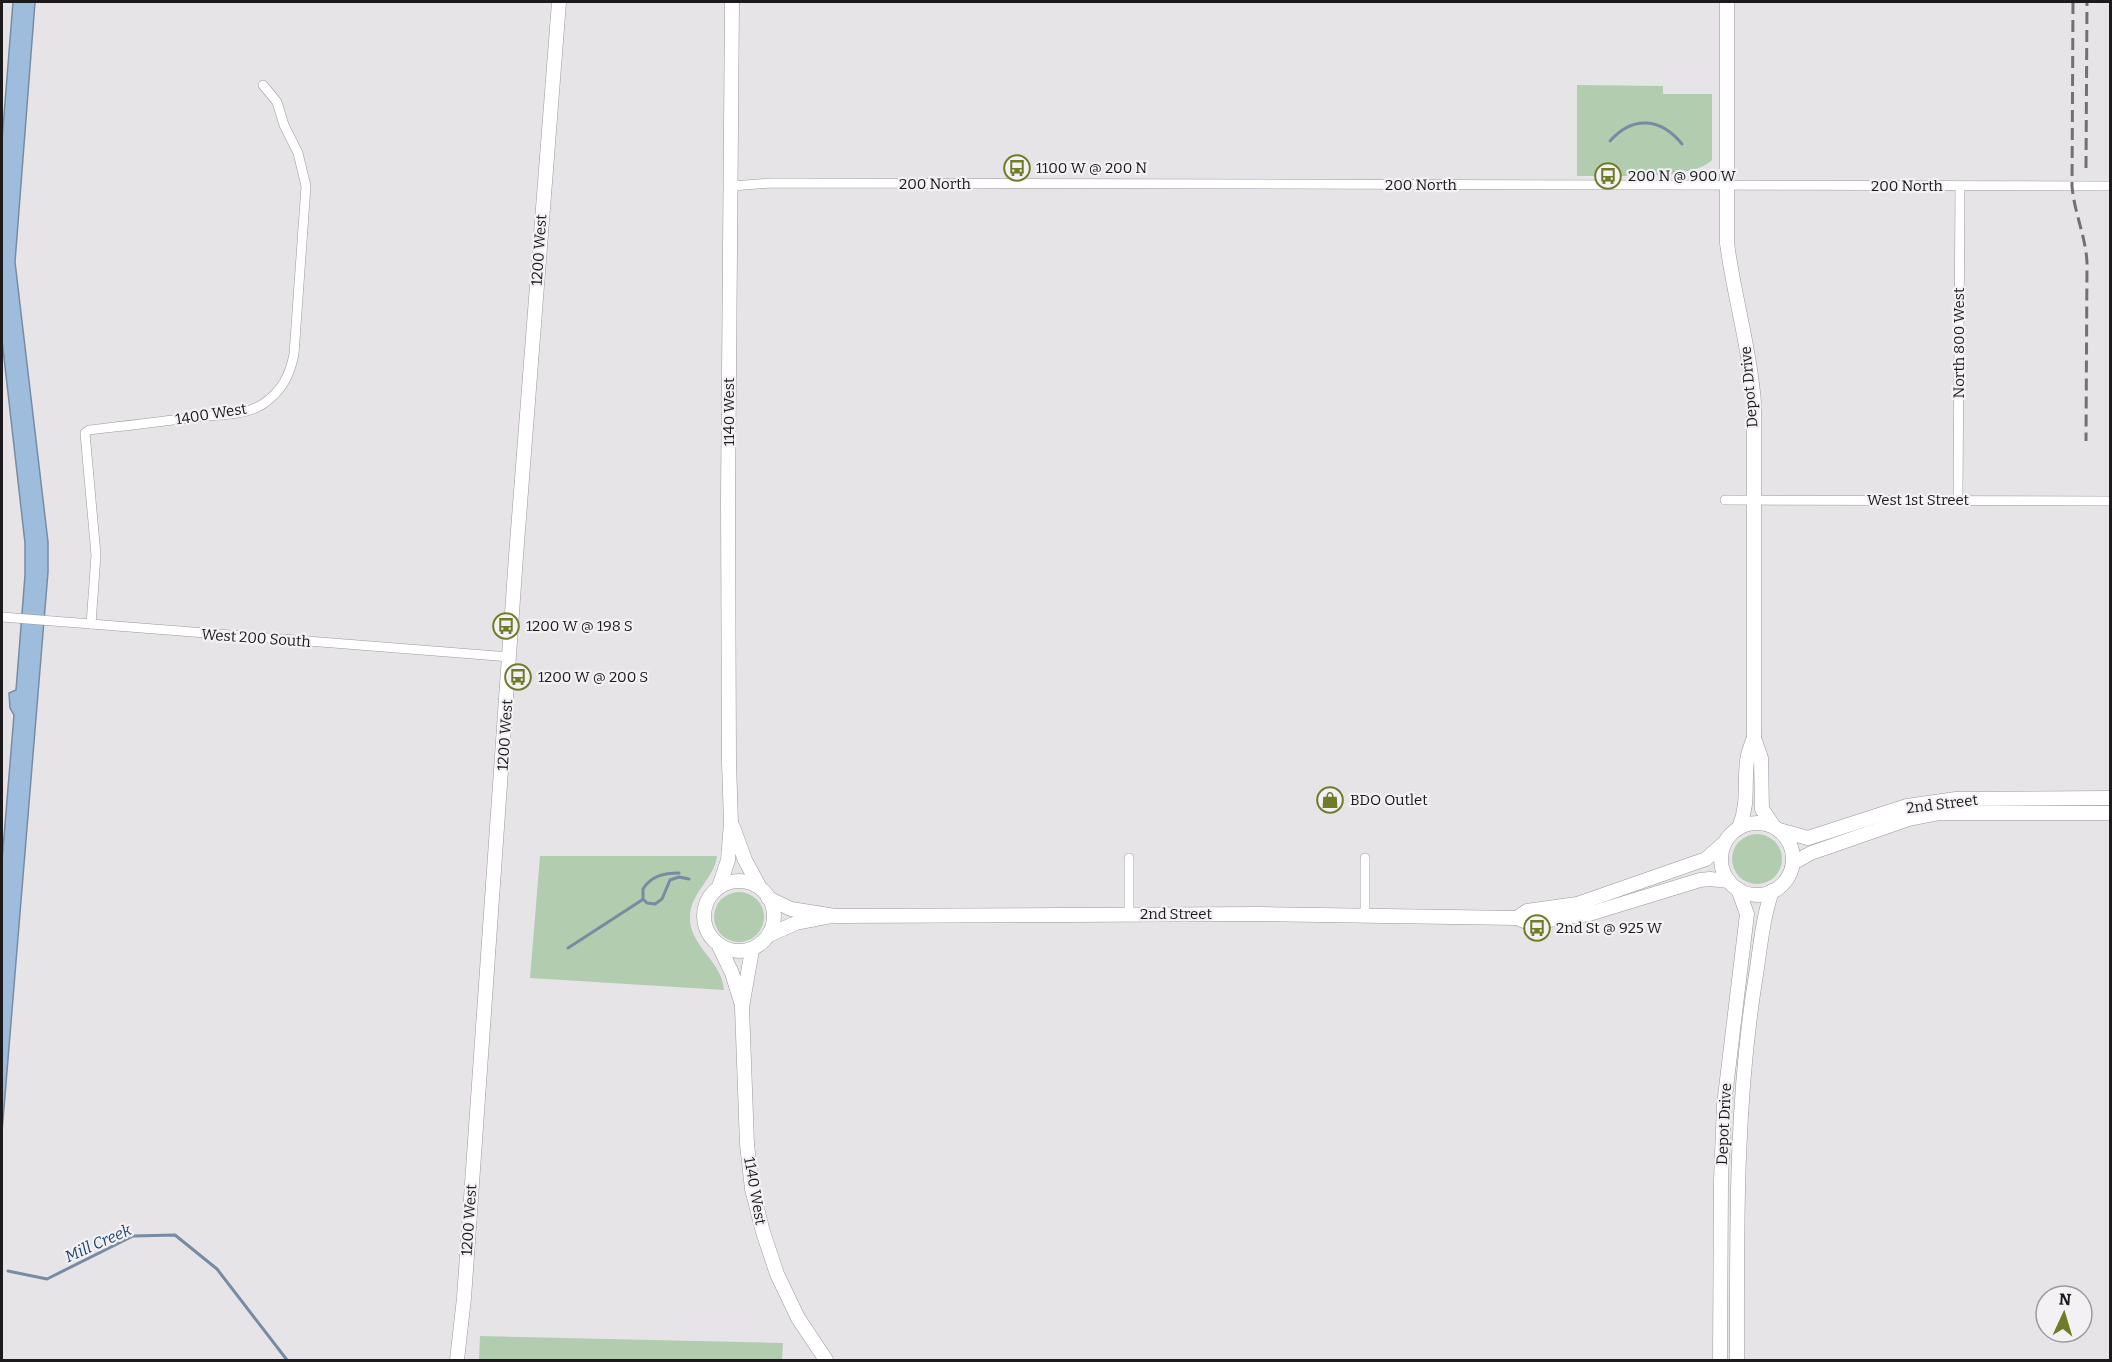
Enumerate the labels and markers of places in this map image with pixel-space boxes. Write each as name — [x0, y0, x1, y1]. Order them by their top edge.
bus stop icon: 1100 W @ 200 N — [1002, 153, 1032, 183]
place label: 1100 W @ 200 N — [1036, 159, 1147, 177]
bus stop icon: 200 N @ 900 W — [1593, 161, 1623, 191]
place label: 200 N @ 900 W — [1628, 167, 1736, 185]
bus stop icon: 1200 W @ 198 S — [491, 611, 521, 641]
place label: 1200 W @ 198 S — [526, 617, 633, 635]
bus stop icon: 1200 W @ 200 S — [503, 662, 533, 692]
place label: 1200 W @ 200 S — [538, 668, 648, 686]
shop icon: BDO Outlet — [1315, 785, 1345, 815]
place label: BDO Outlet — [1350, 791, 1428, 809]
bus stop icon: 2nd St @ 925 W — [1522, 913, 1552, 943]
place label: 2nd St @ 925 W — [1556, 919, 1663, 937]

